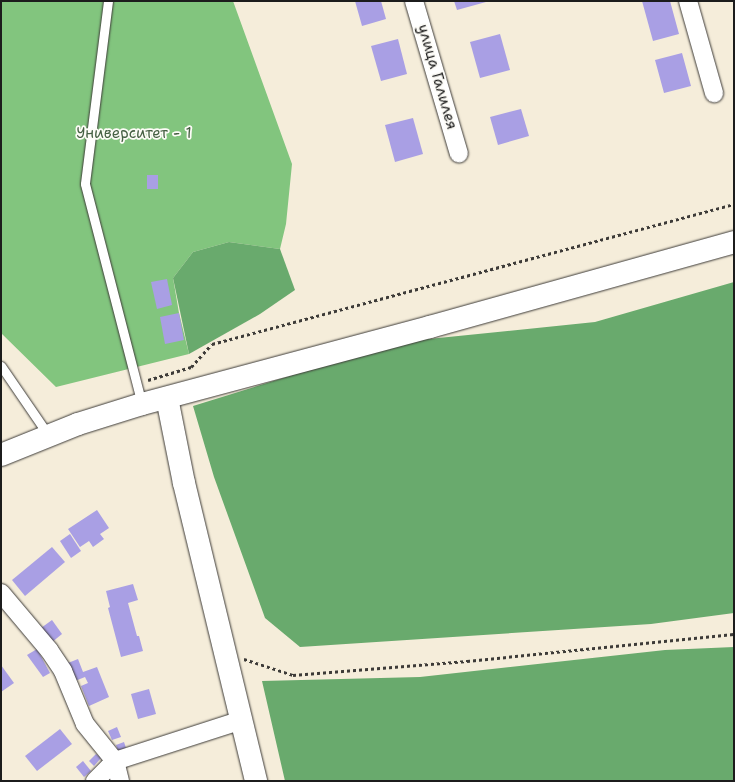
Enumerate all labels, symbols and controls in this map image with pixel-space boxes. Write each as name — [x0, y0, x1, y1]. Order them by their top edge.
street label: улица Галилея — [413, 22, 461, 132]
park label: Университет - 1 — [76, 125, 192, 143]

